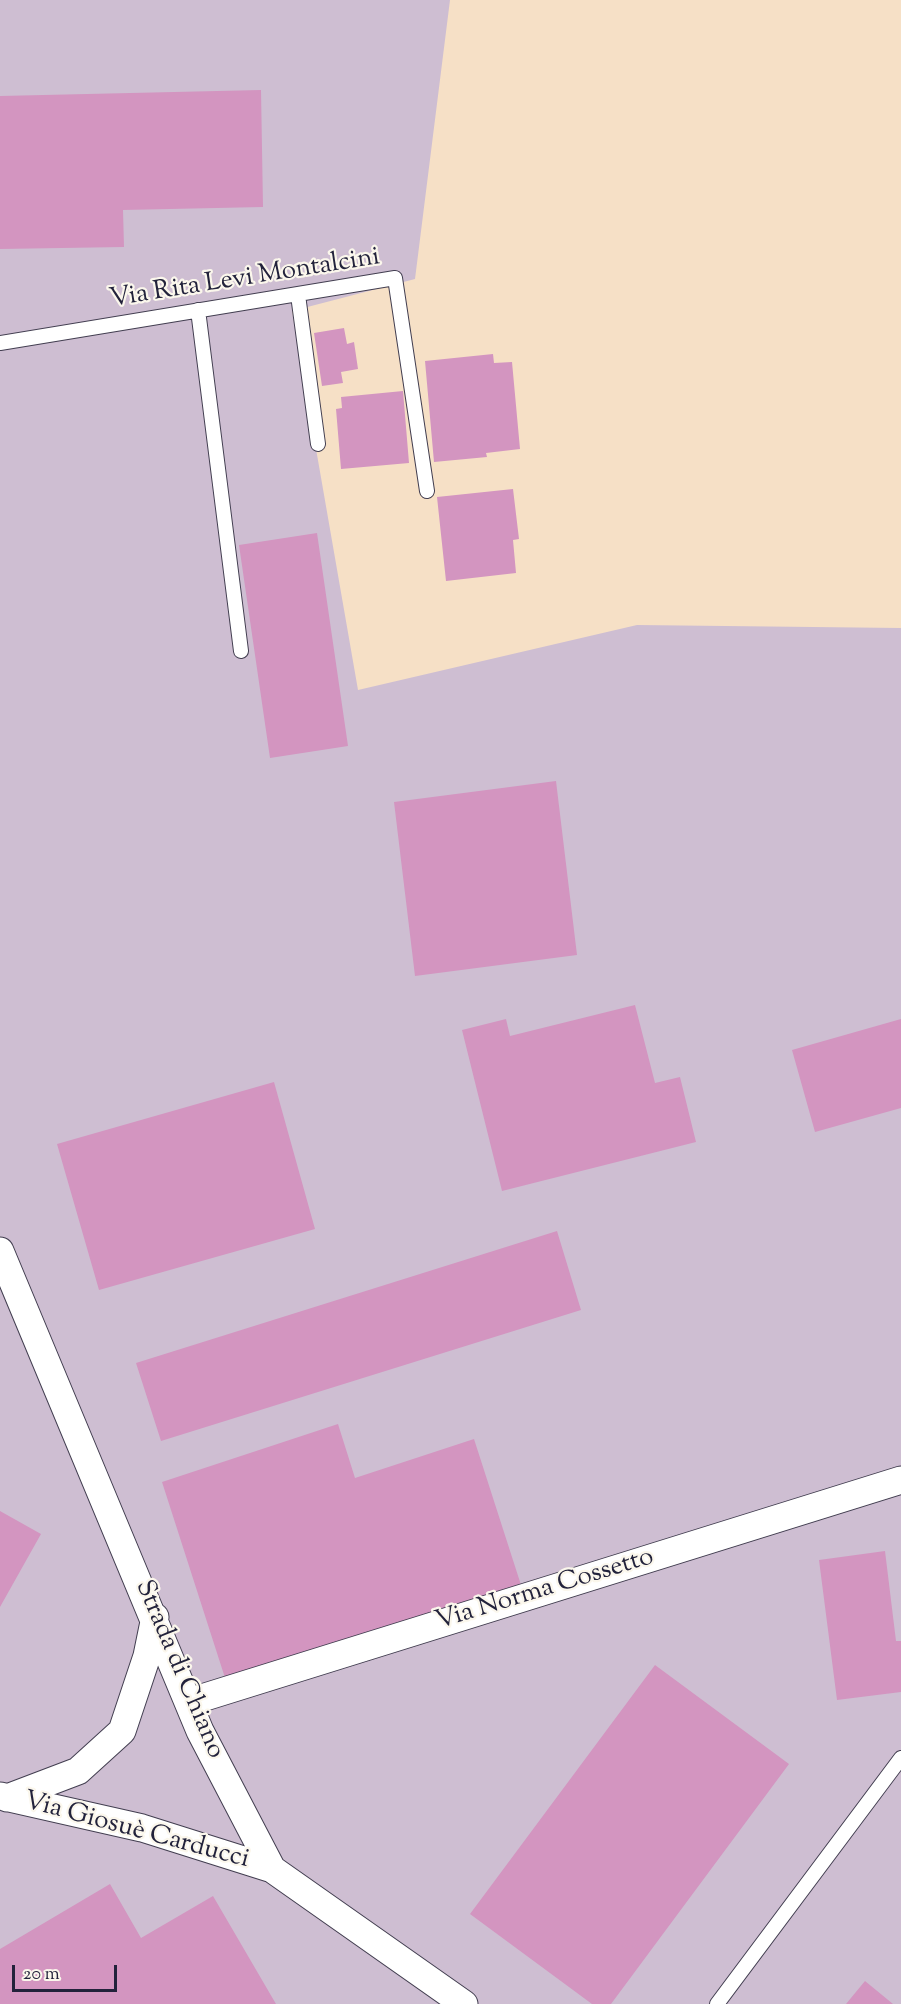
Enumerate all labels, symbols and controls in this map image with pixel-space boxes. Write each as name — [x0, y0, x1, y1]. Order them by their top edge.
street label: Via Rita Levi Montalcini — [108, 243, 382, 317]
street label: Via Norma Cossetto — [432, 1543, 658, 1639]
street label: Strada di Chiano — [126, 1576, 230, 1764]
street label: Via Giosuè Carducci — [20, 1787, 252, 1877]
scale bar — [15, 1953, 120, 1991]
text: 20 m — [23, 1962, 60, 1988]

